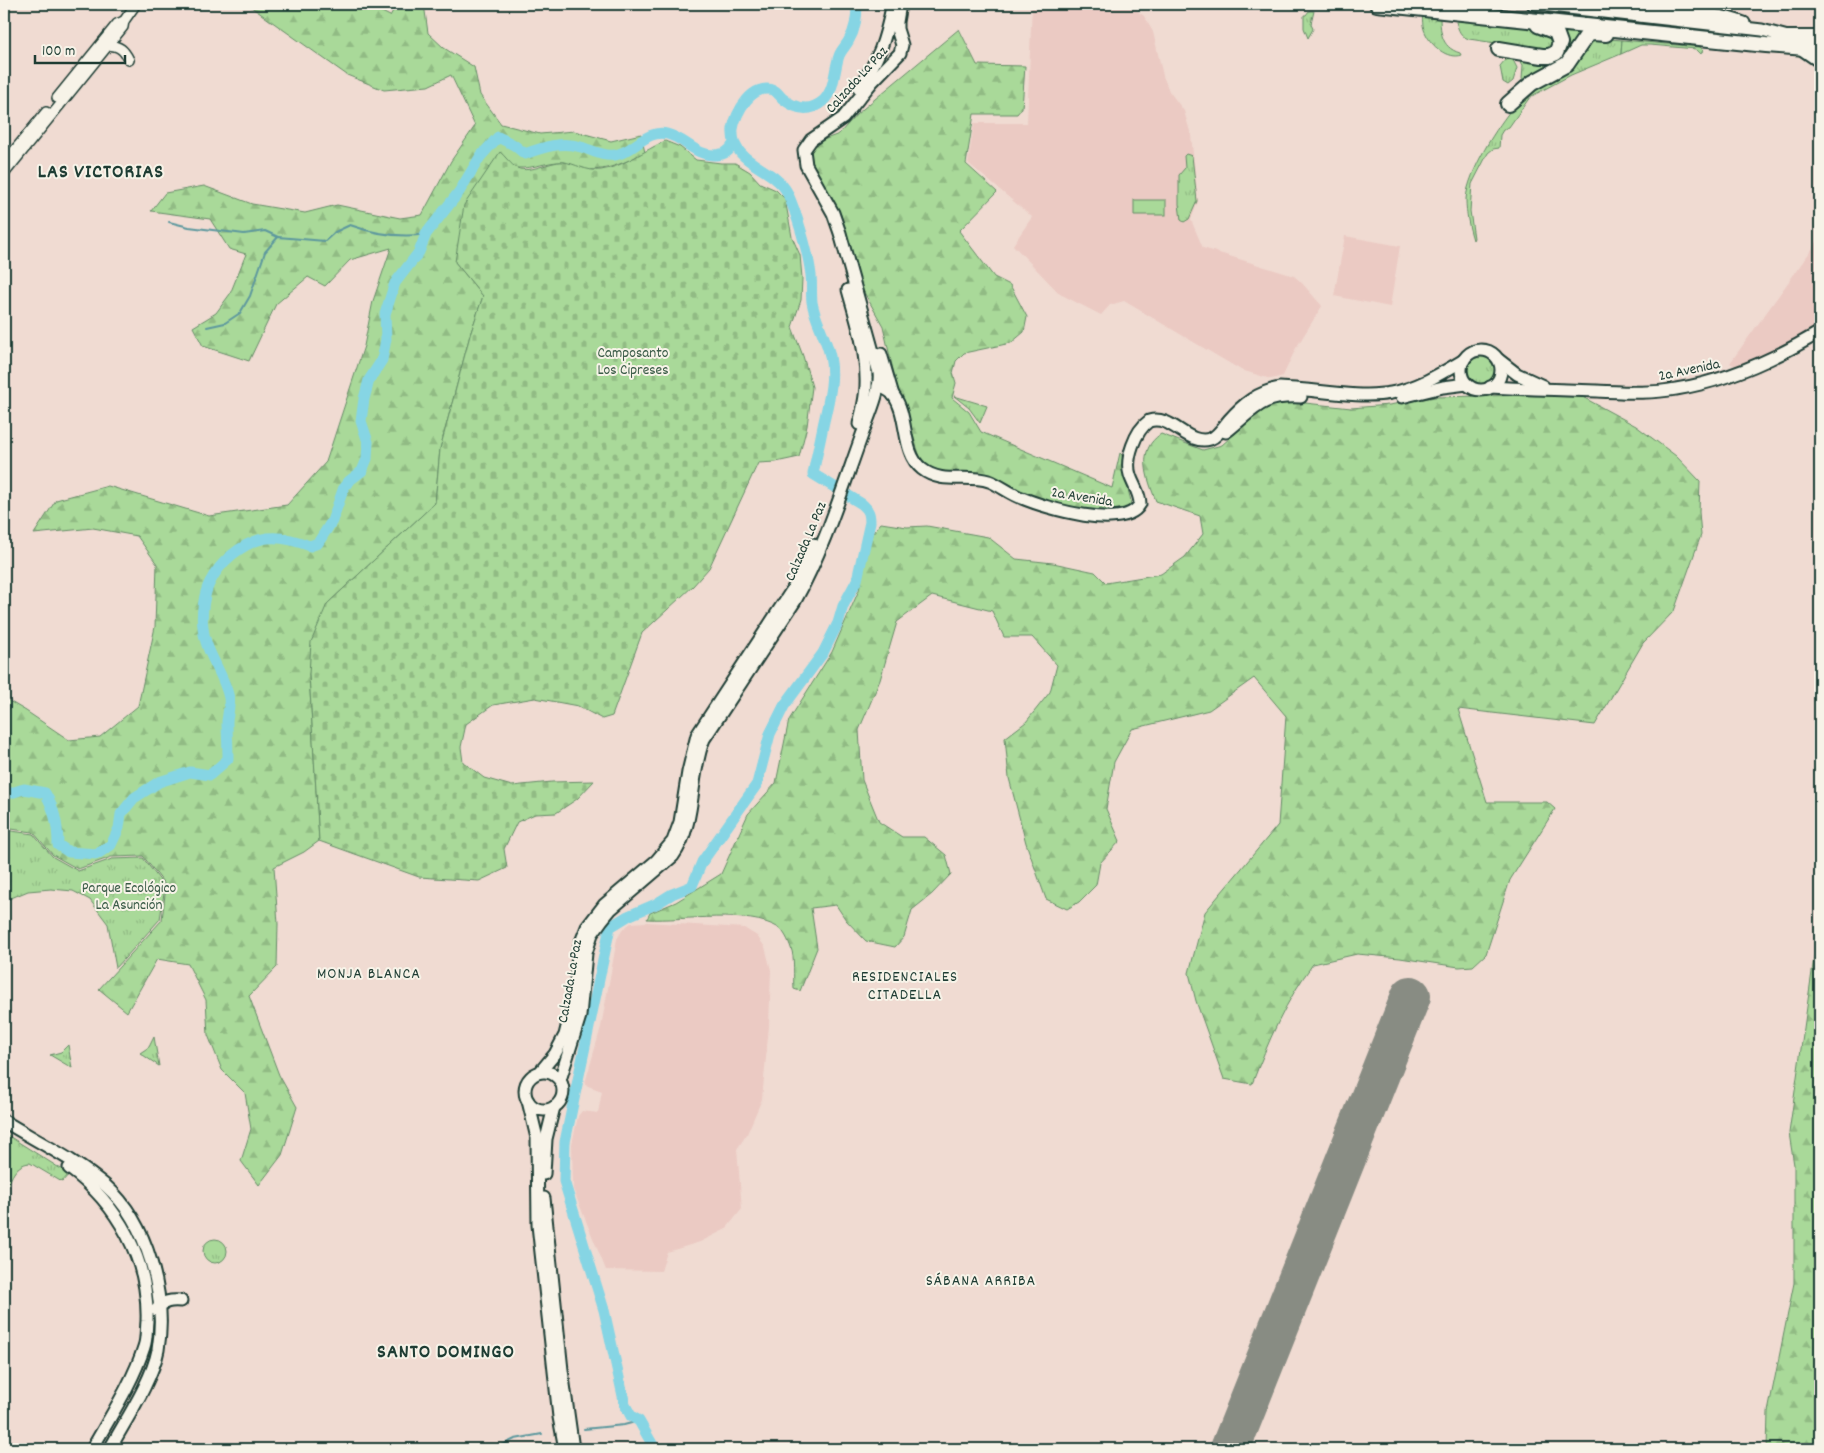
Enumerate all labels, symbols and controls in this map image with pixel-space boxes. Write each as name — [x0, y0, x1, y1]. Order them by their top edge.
scale bar — [35, 32, 125, 64]
text: 100 m — [42, 41, 75, 63]
street label: Calzada La Paz — [821, 41, 894, 119]
district label: LAS VICTORIAS — [38, 159, 164, 187]
park label: Camposanto Los Cipreses — [597, 343, 669, 382]
street label: 2a Avenida — [1657, 354, 1723, 388]
street label: 2a Avenida — [1049, 482, 1115, 514]
street label: Calzada La Paz — [780, 498, 834, 585]
park label: Parque Ecológico La Asunción — [82, 878, 177, 917]
street label: Calzada La Paz — [553, 938, 589, 1025]
district label: MONJA BLANCA — [317, 963, 421, 986]
district label: RESIDENCIALES CITADELLA — [852, 966, 958, 1007]
district label: SÁBANA ARRIBA — [926, 1270, 1036, 1293]
district label: SANTO DOMINGO — [377, 1339, 515, 1367]

